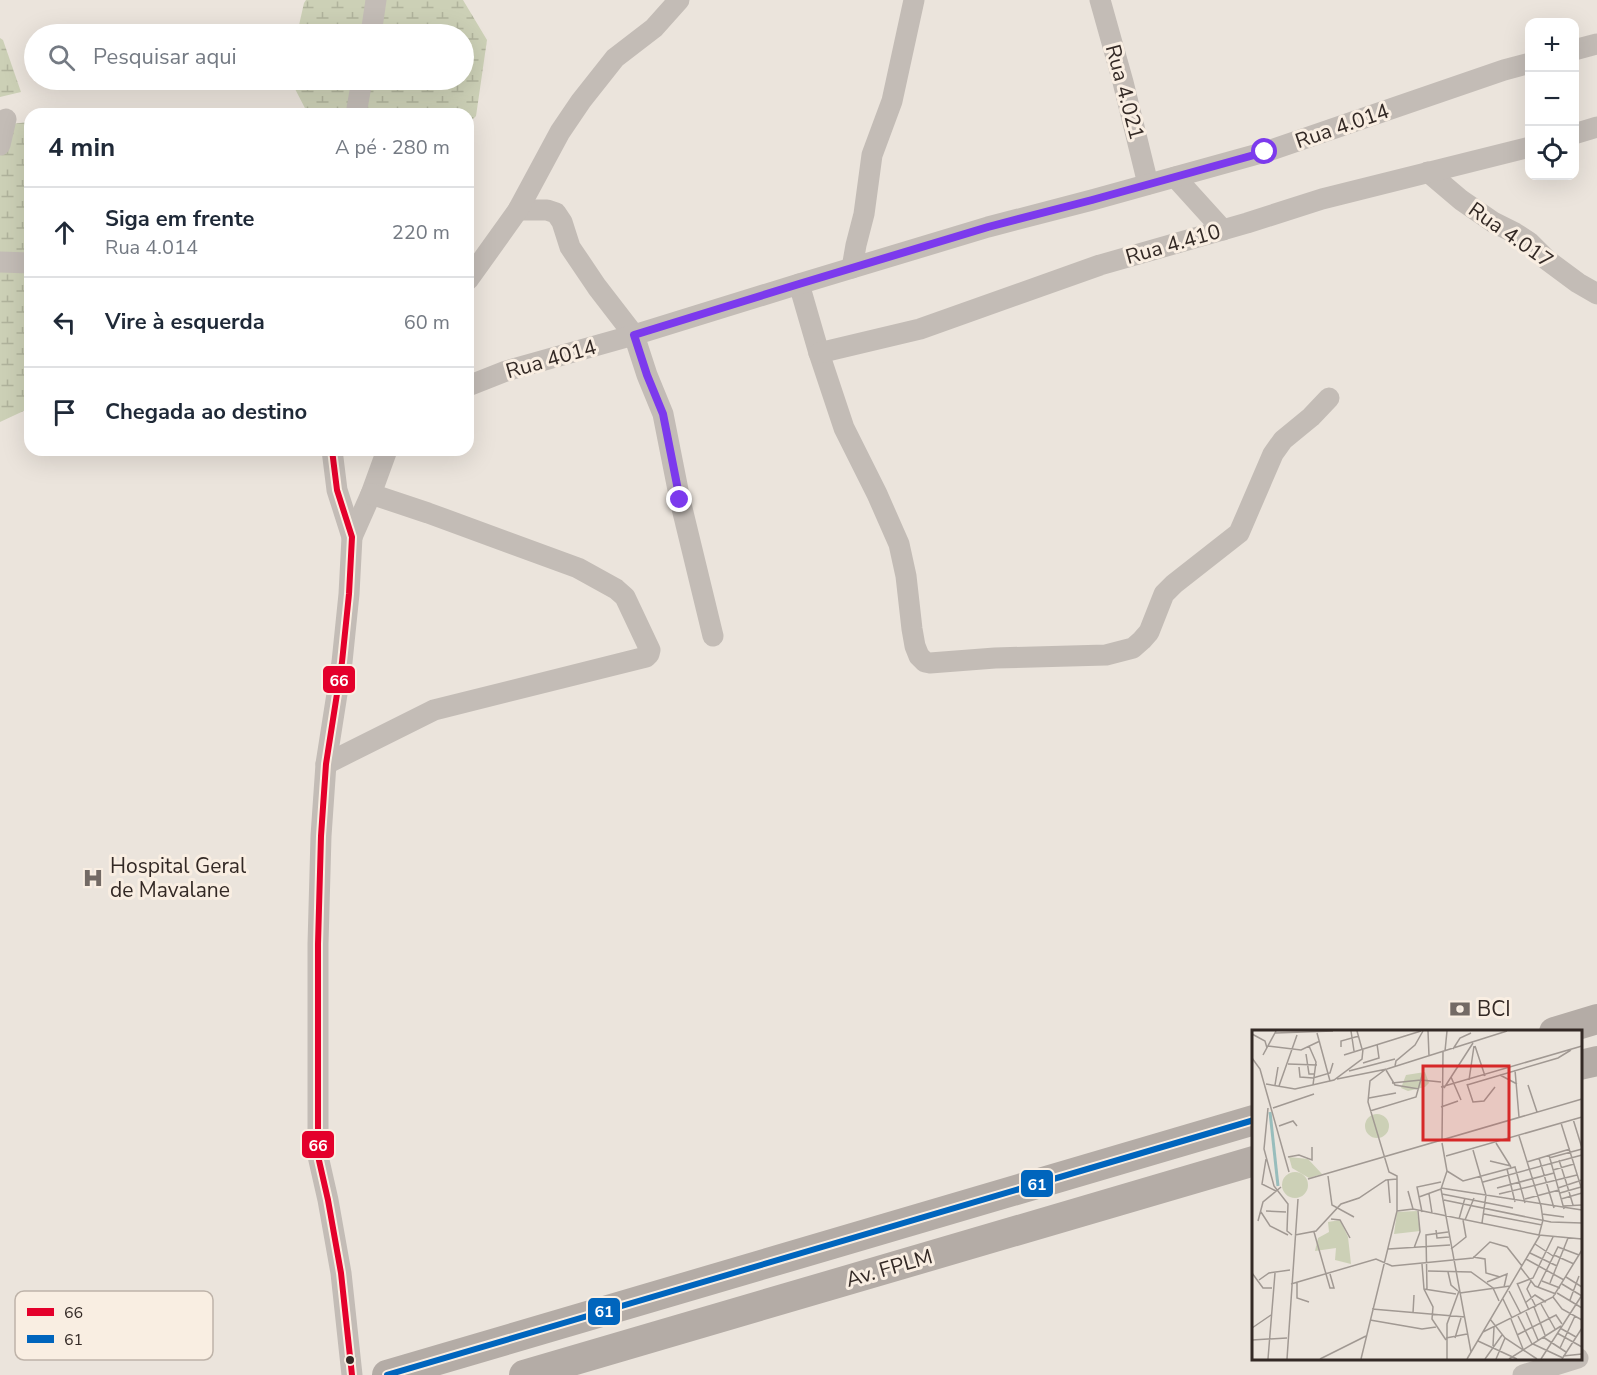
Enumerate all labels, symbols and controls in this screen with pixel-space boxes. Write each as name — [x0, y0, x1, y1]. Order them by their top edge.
map controls — [1525, 18, 1579, 180]
button: + — [1525, 18, 1579, 72]
search box — [24, 24, 474, 90]
icon: search — [45, 41, 78, 74]
street label: Rua 4.021 — [1099, 41, 1151, 143]
text: Pesquisar aqui — [93, 42, 237, 72]
button: − — [1525, 72, 1579, 126]
street label: Rua 4.014 — [1291, 97, 1393, 155]
button: locate — [1525, 126, 1579, 180]
text: 4 min — [48, 130, 115, 165]
text: A pé · 280 m — [335, 134, 450, 161]
route start — [1251, 138, 1277, 164]
street label: Rua 4.017 — [1463, 196, 1559, 274]
text: Siga em frente — [105, 204, 254, 234]
icon: ahead — [48, 216, 81, 249]
street label: Rua 4.410 — [1122, 217, 1224, 271]
text: 220 m — [392, 219, 450, 246]
text: Rua 4.014 — [105, 234, 198, 261]
icon: left — [48, 306, 81, 339]
text: Vire à esquerda — [105, 307, 265, 337]
text: 60 m — [404, 309, 450, 336]
street label: Rua 4014 — [503, 333, 599, 385]
icon: arrive — [48, 396, 81, 429]
text: Chegada ao destino — [105, 397, 307, 427]
route end — [666, 486, 692, 512]
line badge: 66 — [322, 665, 356, 694]
text: 66 — [329, 670, 349, 692]
place label: Hospital Geral de Mavalane — [110, 852, 247, 904]
hospital icon: Hospital Geral de Mavalane — [81, 866, 105, 890]
place label: BCI — [1477, 995, 1511, 1023]
bank icon: BCI — [1448, 997, 1472, 1021]
inset map — [1252, 1030, 1582, 1360]
line badge: 66 — [301, 1130, 335, 1159]
text: 66 — [308, 1135, 328, 1157]
line badge: 61 — [1020, 1169, 1054, 1198]
text: 61 — [1027, 1174, 1047, 1196]
street label: Av. FPLM — [842, 1242, 936, 1294]
legend — [15, 1291, 213, 1360]
line badge: 61 — [587, 1297, 621, 1326]
text: 61 — [594, 1301, 614, 1323]
text: 66 — [64, 1302, 83, 1324]
text: 61 — [64, 1329, 83, 1351]
unlabelled marker — [344, 1354, 356, 1366]

